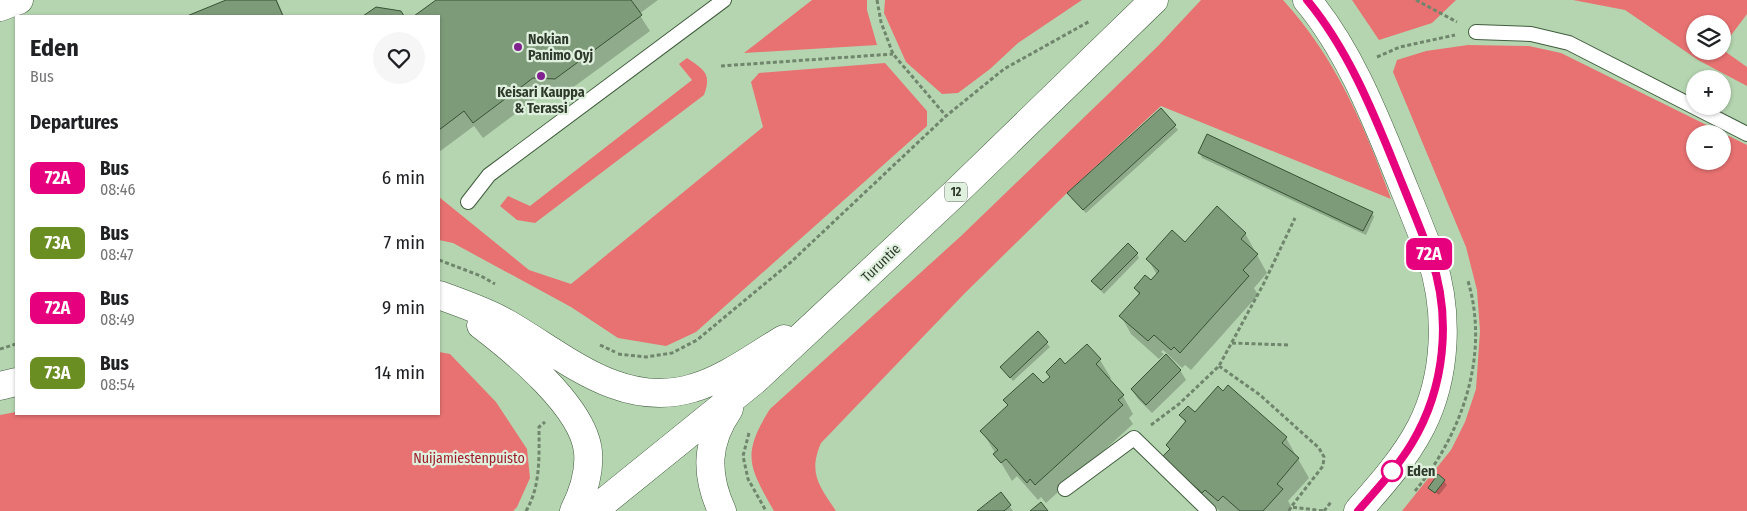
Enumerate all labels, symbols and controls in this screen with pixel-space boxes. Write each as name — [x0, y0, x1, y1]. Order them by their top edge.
map controls — [1686, 15, 1731, 170]
button: layers — [1686, 15, 1731, 60]
place label: Nokian Panimo Oyj — [528, 31, 593, 64]
button: heart — [373, 32, 425, 84]
text: Eden — [30, 34, 79, 62]
marker: Nokian Panimo Oyj — [512, 41, 524, 53]
text: Bus — [30, 67, 54, 86]
marker: Keisari Kauppa & Terassi — [535, 70, 547, 82]
button: + — [1686, 70, 1731, 115]
place label: Keisari Kauppa & Terassi — [497, 84, 585, 117]
text: Departures — [30, 111, 118, 134]
button: − — [1686, 125, 1731, 170]
text: Bus — [100, 157, 129, 180]
text: 6 min — [382, 166, 425, 189]
text: 72A — [45, 167, 70, 189]
text: 08:46 — [100, 180, 135, 199]
road number: 12 — [945, 182, 967, 202]
text: Bus — [100, 222, 129, 245]
text: 7 min — [383, 231, 425, 254]
text: 73A — [45, 232, 70, 254]
line badge: 72A — [1400, 238, 1458, 270]
street label: Turuntie — [858, 240, 904, 286]
text: 72A — [1416, 243, 1442, 265]
text: 08:47 — [100, 245, 134, 264]
text: Bus — [100, 287, 129, 310]
text: 9 min — [382, 296, 425, 319]
text: 72A — [45, 297, 70, 319]
text: 08:49 — [100, 310, 135, 329]
text: Bus — [100, 352, 129, 375]
text: 14 min — [375, 361, 425, 384]
text: 73A — [45, 362, 70, 384]
text: 08:54 — [100, 375, 135, 394]
park label: Nuijamiestenpuisto — [413, 450, 525, 467]
marker: Eden — [1381, 460, 1403, 482]
place label: Eden — [1407, 463, 1435, 480]

